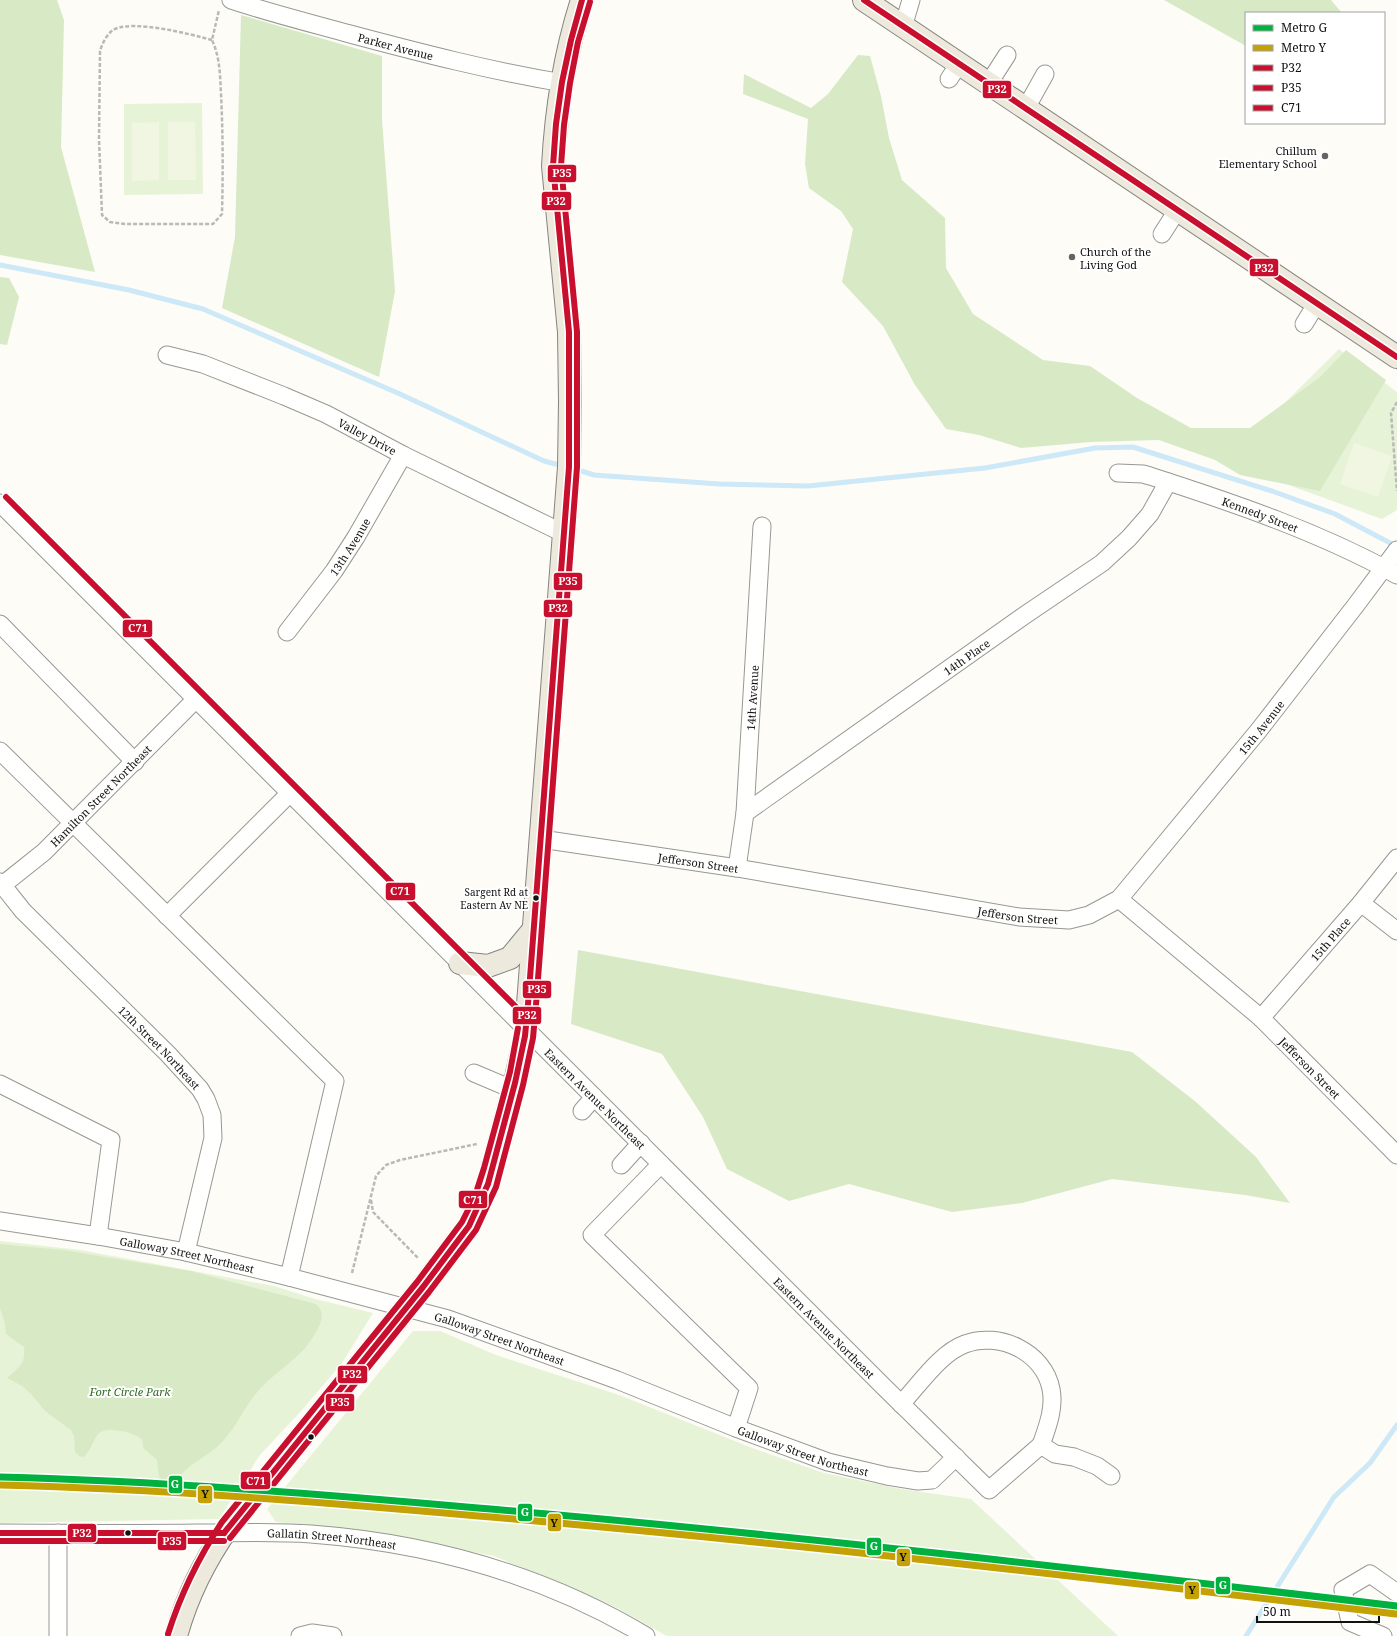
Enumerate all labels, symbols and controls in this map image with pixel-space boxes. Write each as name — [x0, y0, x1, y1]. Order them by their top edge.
legend — [1245, 12, 1385, 124]
text: Metro G — [1281, 19, 1328, 36]
street label: Parker Avenue — [356, 29, 435, 63]
text: Metro Y — [1281, 39, 1327, 56]
text: P32 — [1281, 59, 1302, 76]
text: P35 — [1281, 79, 1302, 96]
line badge: P32 — [982, 80, 1012, 99]
text: P32 — [987, 81, 1007, 96]
text: C71 — [1281, 99, 1302, 116]
place label: Chillum Elementary School — [1219, 143, 1318, 171]
marker: Chillum Elementary School — [1320, 151, 1330, 161]
line badge: P35 — [547, 164, 577, 183]
text: P35 — [552, 165, 572, 180]
line badge: P32 — [541, 191, 572, 211]
text: P32 — [546, 193, 566, 208]
place label: Church of the Living God — [1080, 244, 1151, 272]
marker: Church of the Living God — [1067, 252, 1077, 262]
line badge: P32 — [1249, 258, 1279, 277]
text: P32 — [1254, 260, 1274, 275]
street label: Valley Drive — [336, 415, 399, 458]
street label: Kennedy Street — [1220, 493, 1301, 535]
street label: 13th Avenue — [326, 515, 373, 579]
line badge: P35 — [553, 572, 583, 591]
text: P35 — [558, 573, 578, 588]
line badge: P32 — [543, 599, 573, 618]
text: P32 — [548, 600, 568, 615]
line badge: C71 — [122, 619, 153, 638]
text: C71 — [128, 620, 148, 635]
street label: 14th Place — [940, 635, 993, 678]
street label: 14th Avenue — [742, 665, 761, 731]
street label: 15th Avenue — [1235, 697, 1287, 757]
street label: Hamilton Street Northeast — [46, 741, 154, 850]
street label: Jefferson Street — [656, 849, 739, 876]
line badge: C71 — [385, 882, 416, 901]
text: C71 — [390, 883, 410, 898]
place label: Sargent Rd at Eastern Av NE — [460, 885, 528, 912]
marker: Sargent Rd at Eastern Av NE — [531, 893, 541, 903]
street label: Jefferson Street — [976, 902, 1059, 927]
street label: 15th Place — [1307, 914, 1353, 964]
line badge: P35 — [522, 980, 552, 999]
text: P35 — [527, 981, 547, 996]
street label: 12th Street Northeast — [115, 1002, 204, 1092]
line badge: P32 — [512, 1006, 542, 1025]
text: P32 — [517, 1007, 537, 1022]
street label: Jefferson Street — [1276, 1033, 1344, 1102]
street label: Eastern Avenue Northeast — [542, 1045, 649, 1152]
line badge: C71 — [458, 1190, 488, 1209]
text: C71 — [463, 1192, 483, 1207]
street label: Galloway Street Northeast — [119, 1233, 256, 1276]
street label: Eastern Avenue Northeast — [771, 1274, 878, 1381]
street label: Galloway Street Northeast — [433, 1308, 567, 1368]
line badge: P32 — [337, 1365, 368, 1384]
text: P32 — [342, 1366, 362, 1381]
park label: Fort Circle Park — [88, 1384, 171, 1399]
line badge: P35 — [325, 1393, 355, 1412]
text: P35 — [330, 1394, 350, 1409]
street label: Galloway Street Northeast — [736, 1422, 870, 1479]
unlabelled marker — [306, 1432, 316, 1442]
line badge: C71 — [240, 1471, 271, 1490]
text: C71 — [246, 1473, 266, 1488]
line badge: G — [168, 1475, 183, 1494]
text: G — [171, 1476, 180, 1491]
line badge: Y — [197, 1485, 213, 1504]
text: Y — [201, 1486, 209, 1501]
line badge: G — [517, 1503, 533, 1522]
text: G — [521, 1504, 530, 1519]
line badge: Y — [547, 1513, 562, 1532]
text: Y — [550, 1515, 558, 1530]
line badge: P32 — [67, 1523, 97, 1543]
text: P32 — [72, 1525, 92, 1540]
street label: Gallatin Street Northeast — [267, 1525, 398, 1552]
unlabelled marker — [123, 1528, 133, 1538]
line badge: P35 — [157, 1531, 187, 1551]
text: P35 — [162, 1533, 182, 1548]
line badge: G — [866, 1537, 882, 1556]
text: G — [870, 1538, 879, 1553]
line badge: Y — [896, 1548, 911, 1567]
text: Y — [899, 1549, 907, 1564]
line badge: G — [1215, 1576, 1231, 1595]
text: G — [1219, 1577, 1228, 1592]
line badge: Y — [1184, 1581, 1200, 1600]
text: Y — [1188, 1582, 1196, 1597]
scale bar — [1257, 1598, 1379, 1624]
text: 50 m — [1263, 1603, 1291, 1620]

